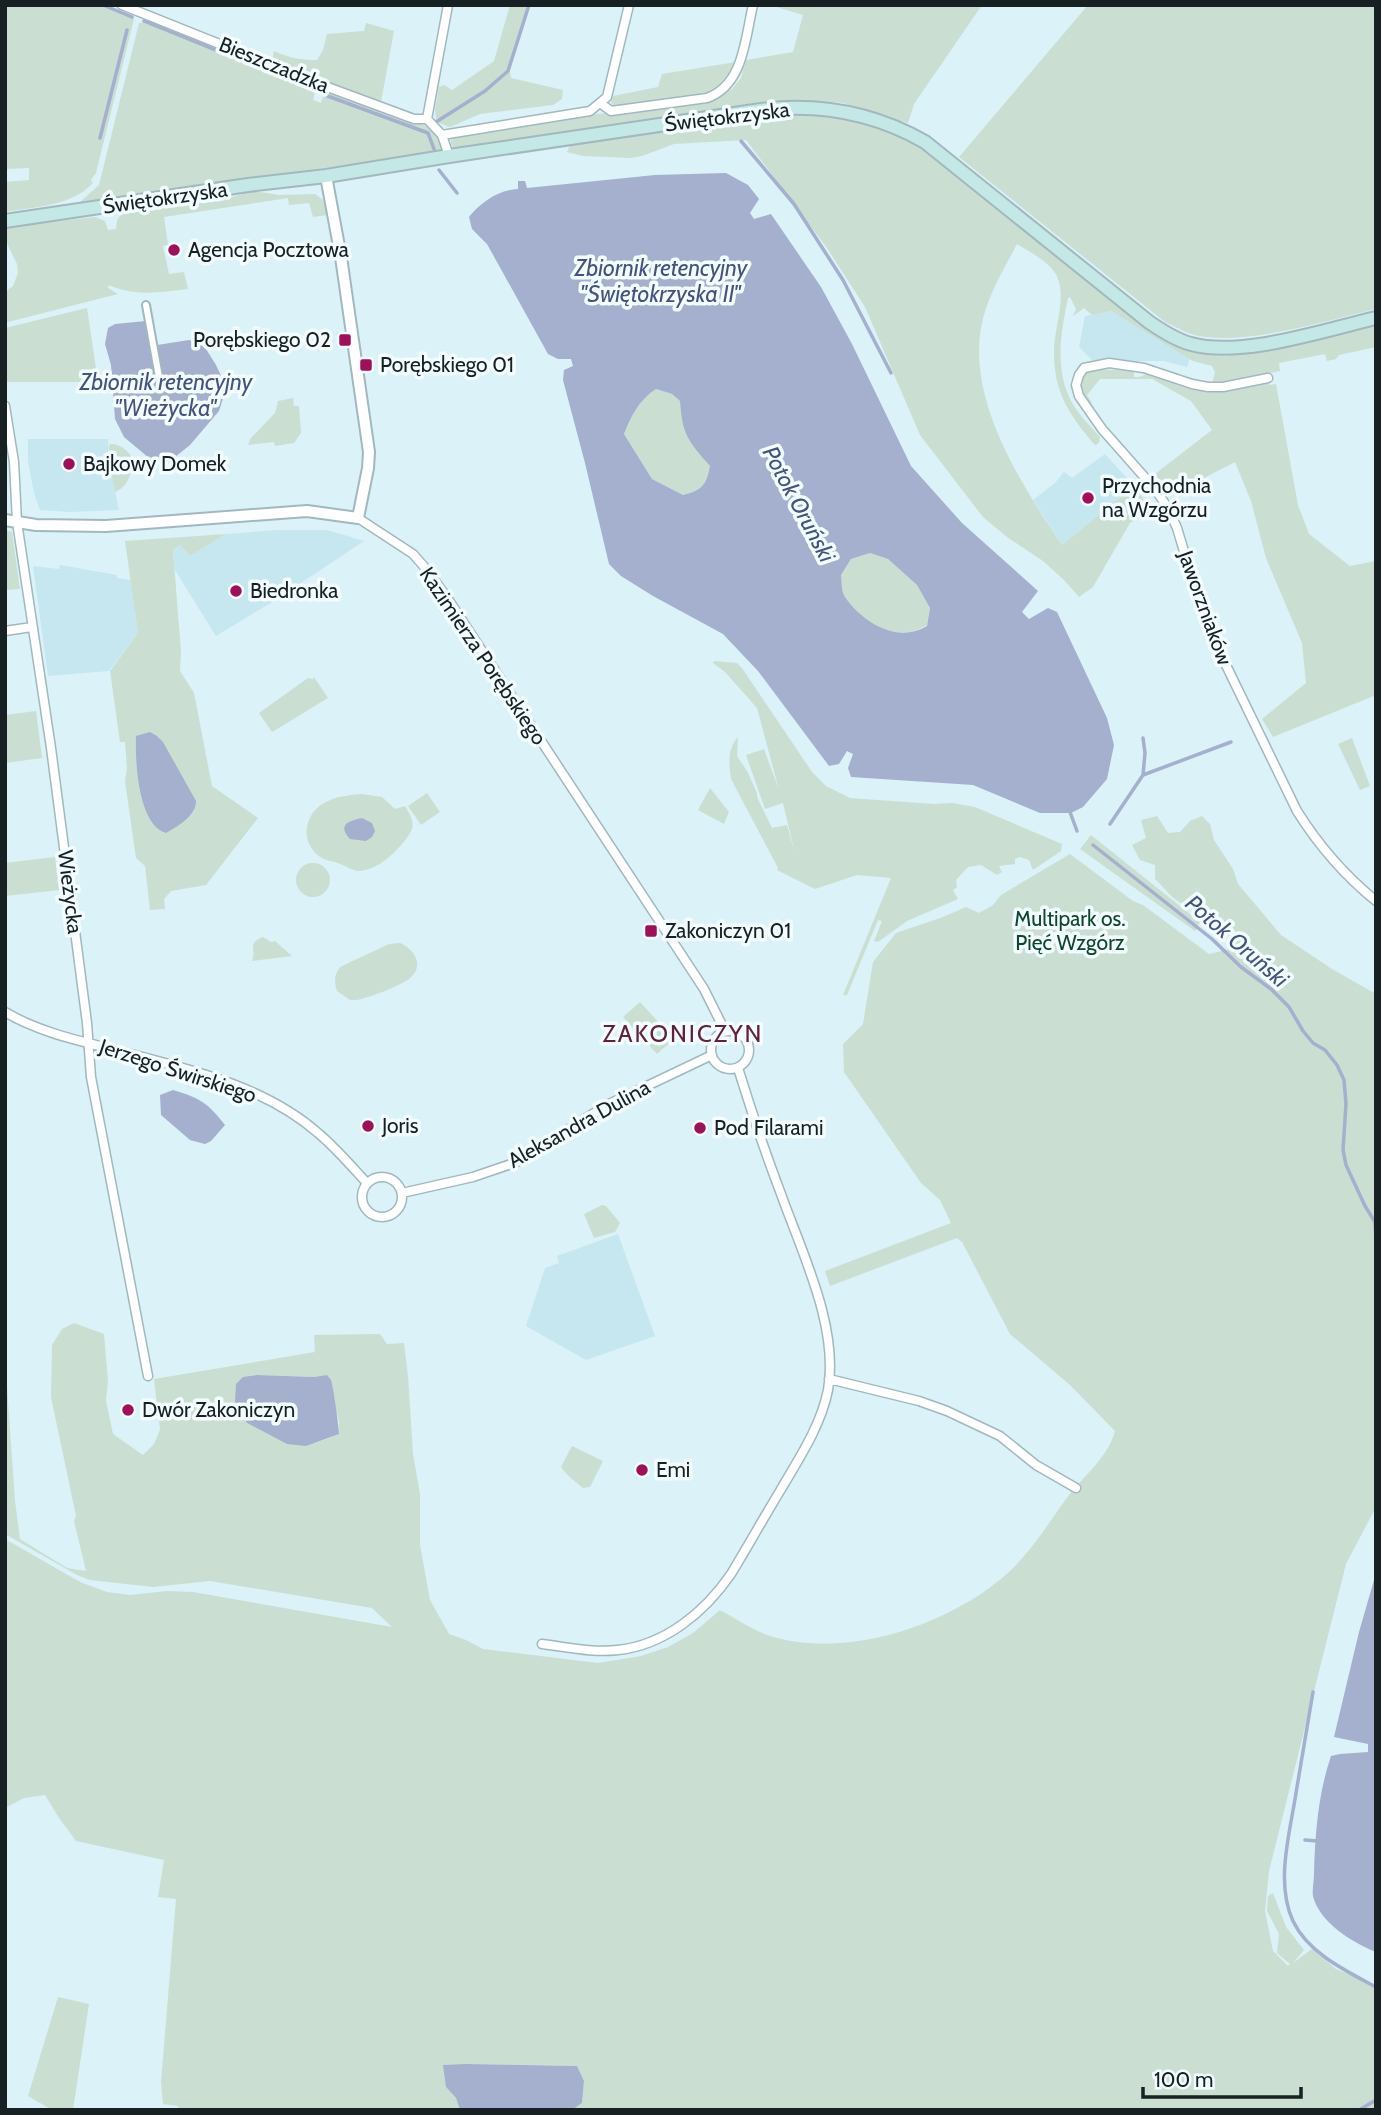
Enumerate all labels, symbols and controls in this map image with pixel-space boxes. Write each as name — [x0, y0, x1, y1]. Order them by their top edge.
street label: Bieszczadzka — [216, 31, 333, 98]
street label: Świętokrzyska — [663, 96, 791, 137]
street label: Świętokrzyska — [101, 176, 229, 219]
place label: Agencja Pocztowa — [188, 237, 349, 263]
marker: Agencja Pocztowa — [166, 242, 182, 258]
water label: Zbiornik retencyjny "Świętokrzyska II" — [574, 254, 749, 308]
place label: Porębskiego 02 — [193, 327, 331, 352]
marker: Porębskiego 02 — [337, 332, 353, 348]
place label: Porębskiego 01 — [380, 352, 514, 377]
marker: Porębskiego 01 — [358, 357, 374, 373]
water label: Zbiornik retencyjny "Wieżycka" — [79, 368, 254, 422]
water label: Potok Oruński — [757, 441, 842, 568]
place label: Bajkowy Domek — [83, 451, 227, 477]
marker: Bajkowy Domek — [61, 456, 77, 472]
place label: Przychodnia na Wzgórzu — [1102, 473, 1211, 522]
marker: Przychodnia na Wzgórzu — [1080, 490, 1096, 506]
street label: Jaworzniaków — [1173, 546, 1238, 669]
street label: Kazimierza Porębskiego — [415, 562, 552, 749]
place label: Biedronka — [250, 578, 338, 603]
marker: Biedronka — [228, 583, 244, 599]
street label: Wieżycka — [53, 849, 88, 935]
water label: Potok Oruński — [1180, 889, 1295, 994]
park label: Multipark os. Pięć Wzgórz — [1014, 906, 1126, 955]
place label: Zakoniczyn 01 — [665, 918, 791, 943]
marker: Zakoniczyn 01 — [643, 923, 659, 939]
district label: ZAKONICZYN — [603, 1019, 763, 1048]
street label: Jerzego Świrskiego — [96, 1033, 260, 1108]
street label: Aleksandra Dulina — [503, 1074, 654, 1173]
place label: Joris — [381, 1113, 419, 1138]
place label: Pod Filarami — [714, 1115, 823, 1140]
marker: Joris — [360, 1118, 376, 1134]
marker: Pod Filarami — [692, 1120, 708, 1136]
place label: Dwór Zakoniczyn — [142, 1397, 295, 1422]
marker: Dwór Zakoniczyn — [120, 1402, 136, 1418]
place label: Emi — [656, 1457, 690, 1482]
marker: Emi — [634, 1462, 650, 1478]
scale bar — [1143, 2056, 1300, 2100]
text: 100 m — [1154, 2067, 1213, 2092]

